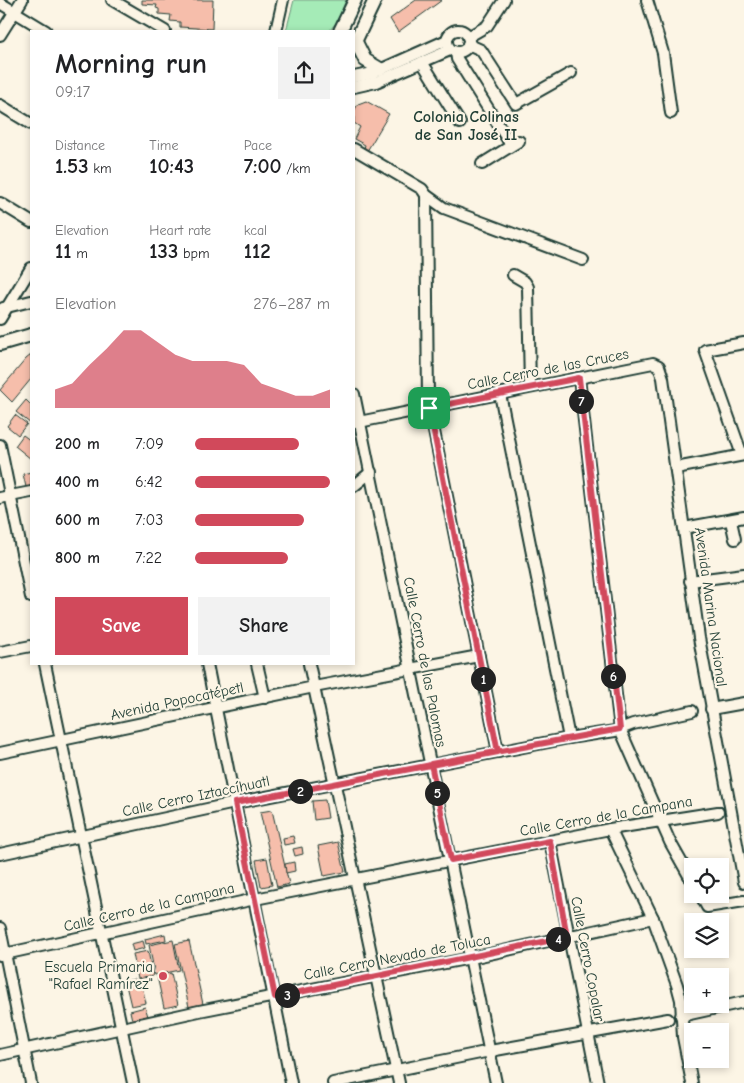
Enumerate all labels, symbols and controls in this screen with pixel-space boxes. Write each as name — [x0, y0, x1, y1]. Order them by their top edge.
button: share — [278, 47, 330, 99]
text: Morning run — [55, 48, 207, 80]
text: 09:17 — [55, 83, 90, 101]
district label: Colonia Colinas de San José II — [413, 108, 519, 144]
text: Distance — [55, 137, 105, 154]
text: Time — [149, 137, 178, 154]
text: Pace — [244, 137, 272, 154]
text: 1.53 — [55, 154, 89, 178]
text: 10:43 — [149, 154, 194, 178]
text: 7:00 — [244, 154, 281, 178]
text: km — [89, 160, 112, 177]
text: /km — [281, 160, 311, 177]
text: Elevation — [55, 222, 109, 239]
text: Heart rate — [149, 222, 211, 239]
text: kcal — [244, 222, 267, 239]
text: 11 — [55, 239, 72, 263]
text: 133 — [149, 239, 178, 263]
text: 112 — [244, 239, 271, 263]
text: m — [72, 245, 88, 262]
text: bpm — [178, 245, 209, 262]
text: Elevation — [55, 295, 116, 313]
text: 276–287 m — [253, 295, 330, 313]
street label: Calle Cerro de las Cruces — [466, 345, 630, 393]
pin — [408, 387, 450, 429]
pin: 7 — [568, 388, 594, 414]
text: 7 — [578, 393, 585, 410]
icon: arrive — [415, 394, 443, 422]
text: 200 m — [55, 435, 100, 453]
text: 7:09 — [135, 435, 164, 453]
text: 400 m — [55, 473, 99, 491]
text: 6:42 — [135, 473, 163, 491]
text: 600 m — [55, 511, 100, 529]
text: 7:03 — [135, 511, 163, 529]
street label: Avenida Marina Nacional — [691, 526, 731, 688]
text: 800 m — [55, 549, 100, 567]
text: 7:22 — [135, 549, 162, 567]
street label: Calle Cerro de las Palomas — [400, 575, 450, 749]
button: Save — [55, 597, 188, 655]
button: Share — [198, 597, 330, 655]
pin: 6 — [600, 664, 626, 688]
pin: 1 — [470, 666, 496, 692]
text: 6 — [610, 668, 617, 685]
text: 1 — [481, 671, 486, 688]
street label: Avenida Popocatépetl — [109, 678, 245, 724]
street label: Calle Cerro Iztaccíhuatl — [121, 772, 271, 820]
pin: 2 — [288, 778, 312, 804]
pin: 5 — [424, 780, 450, 806]
text: 2 — [297, 783, 304, 800]
text: 5 — [434, 785, 441, 802]
street label: Calle Cerro de la Campana — [518, 792, 694, 840]
map controls — [684, 858, 729, 1068]
button: locate — [684, 858, 729, 903]
street label: Calle Cerro de la Campana — [62, 879, 236, 935]
street label: Calle Cerro Copalar — [567, 895, 609, 1023]
button: layers — [684, 913, 729, 958]
pin: 4 — [546, 926, 570, 952]
street label: Calle Cerro Nevado de Toluca — [302, 930, 492, 984]
text: 4 — [555, 931, 562, 948]
place label: Escuela Primaria "Rafael Ramírez" — [44, 958, 153, 993]
button: + — [684, 968, 729, 1013]
marker: Escuela Primaria "Rafael Ramírez" — [157, 970, 169, 982]
pin: 3 — [274, 982, 300, 1008]
text: 3 — [284, 987, 291, 1004]
button: − — [684, 1023, 729, 1068]

